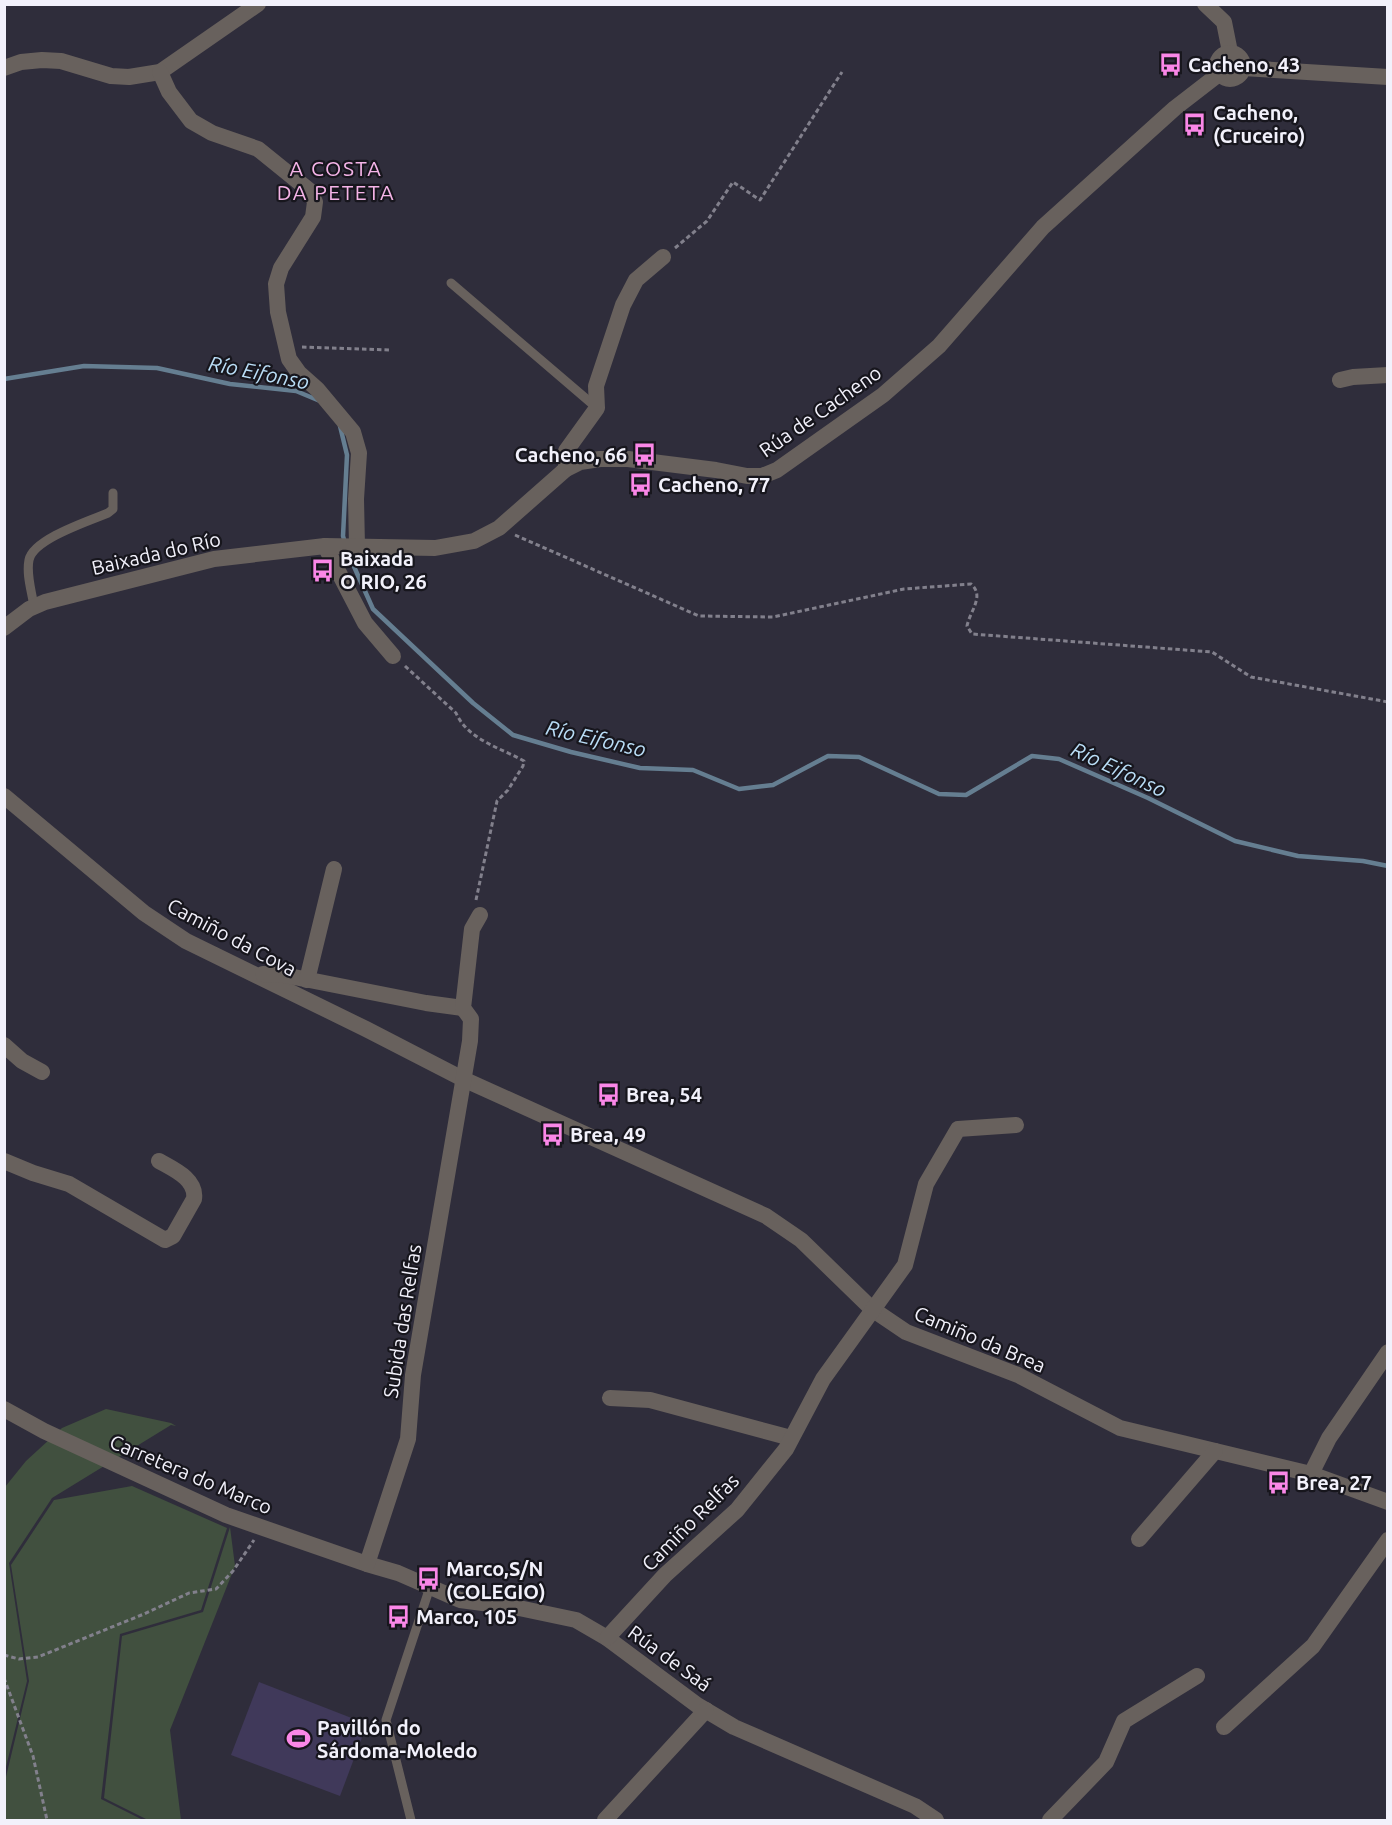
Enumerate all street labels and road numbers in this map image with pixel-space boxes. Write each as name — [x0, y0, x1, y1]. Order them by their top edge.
street label: Rúa de Cacheno — [755, 360, 885, 462]
street label: Baixada do Río — [89, 527, 223, 579]
street label: Camiño da Cova — [164, 893, 300, 981]
street label: Subida das Relfas — [378, 1242, 426, 1400]
street label: Camiño da Brea — [911, 1301, 1049, 1377]
street label: Carretera do Marco — [106, 1429, 276, 1519]
street label: Camiño Relfas — [637, 1469, 743, 1575]
street label: Rúa de Saá — [624, 1620, 716, 1696]

